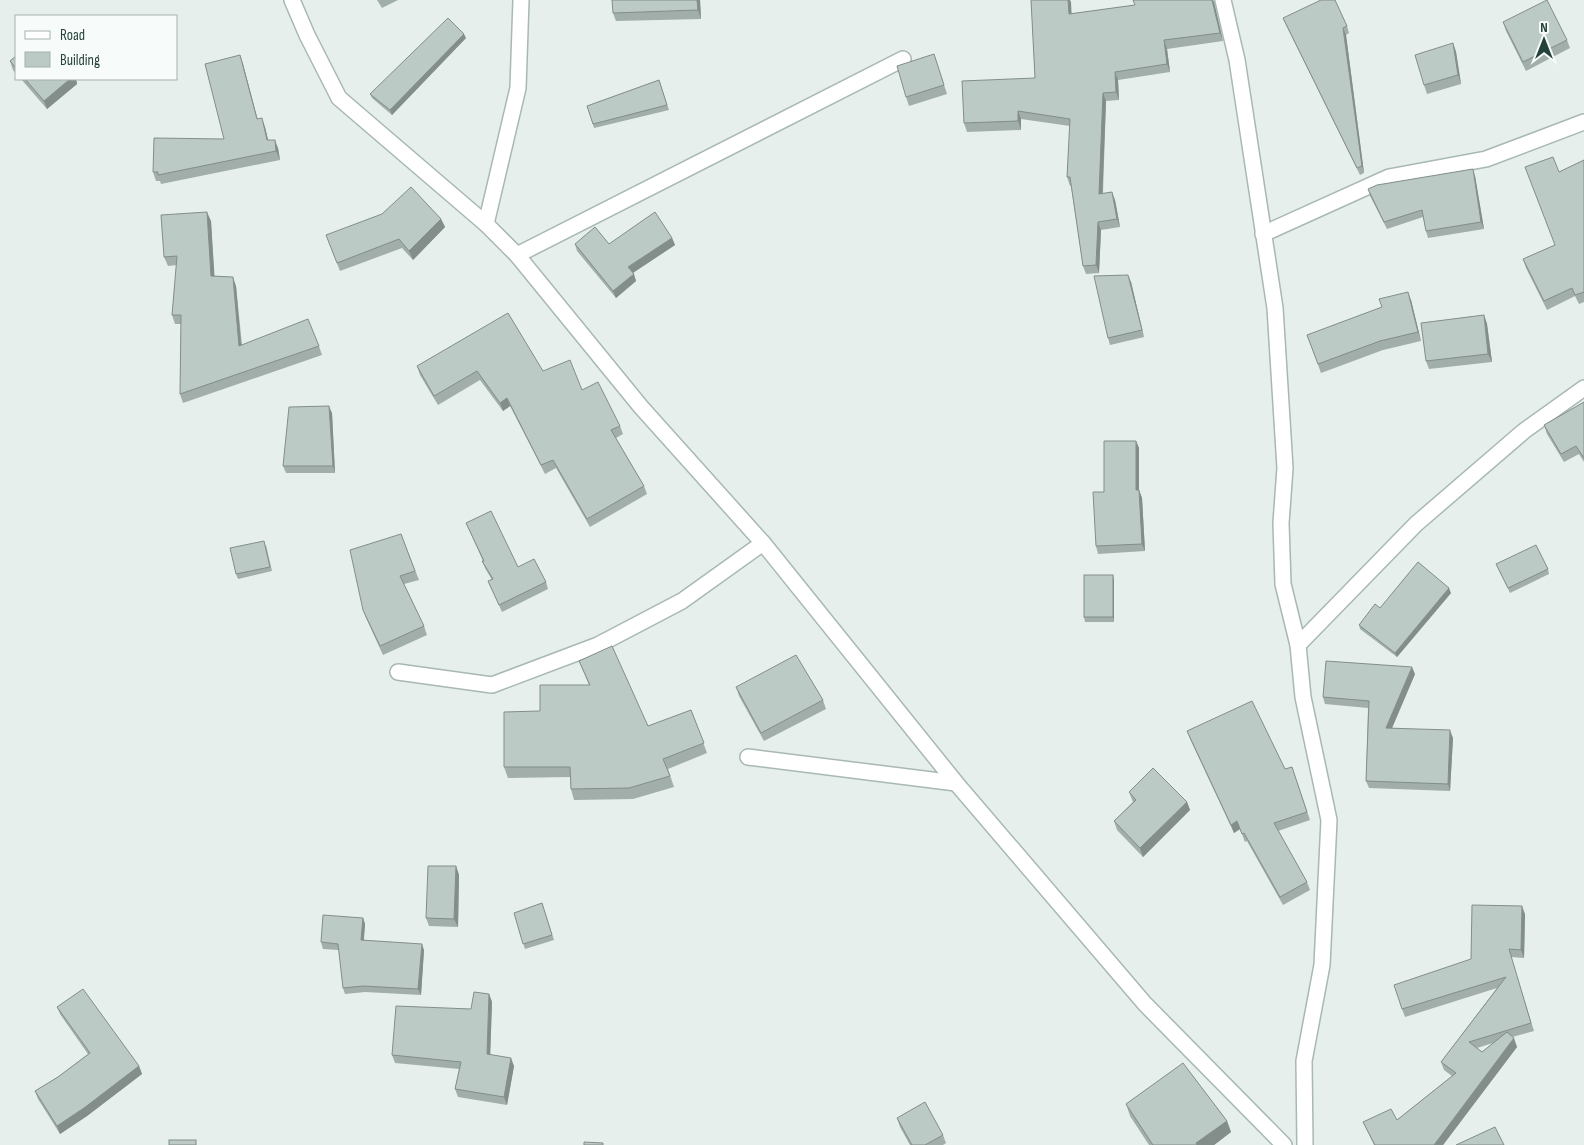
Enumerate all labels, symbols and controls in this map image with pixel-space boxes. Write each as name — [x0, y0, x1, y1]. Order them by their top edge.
legend — [15, 15, 178, 80]
north arrow — [1519, 15, 1569, 65]
text: N — [1540, 19, 1548, 36]
text: Road — [60, 26, 85, 45]
text: Building — [60, 51, 100, 70]

